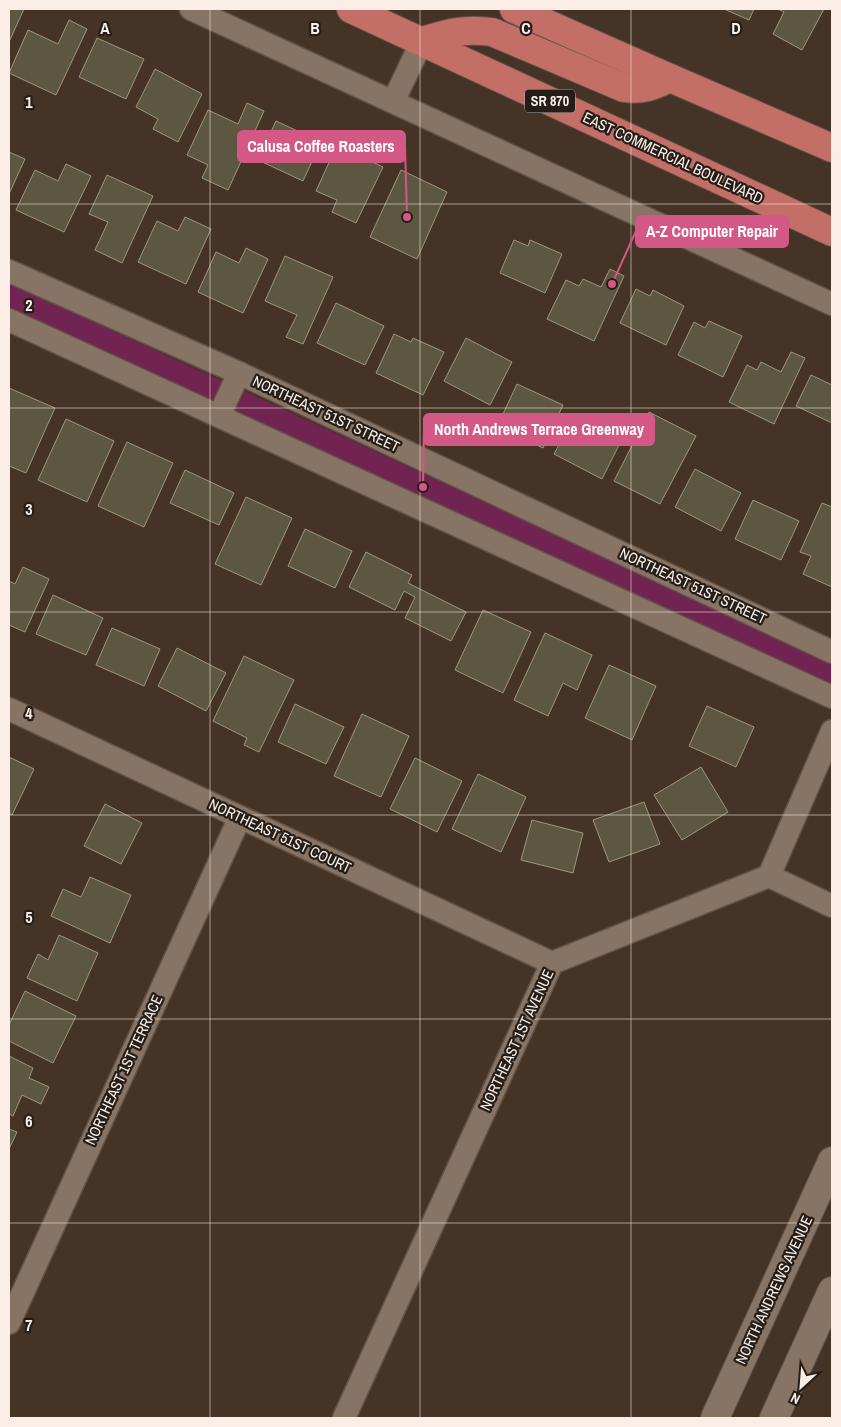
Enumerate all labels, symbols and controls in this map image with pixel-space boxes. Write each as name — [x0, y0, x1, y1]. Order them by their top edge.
text: A — [100, 17, 110, 39]
text: B — [310, 17, 320, 39]
text: C — [521, 17, 531, 39]
text: D — [731, 17, 741, 39]
road number: SR 870 — [525, 90, 575, 112]
text: 1 — [25, 91, 33, 113]
street label: EAST COMMERCIAL BOULEVARD — [580, 106, 767, 209]
callout: Calusa Coffee Roasters — [238, 131, 405, 162]
text: Calusa Coffee Roasters — [247, 135, 395, 157]
callout: A-Z Computer Repair — [636, 216, 788, 247]
text: A-Z Computer Repair — [646, 220, 779, 242]
text: 2 — [25, 294, 33, 316]
street label: NORTHEAST 51ST STREET — [249, 370, 404, 457]
callout: North Andrews Terrace Greenway — [424, 414, 654, 445]
text: North Andrews Terrace Greenway — [434, 418, 645, 440]
text: 3 — [25, 498, 33, 520]
street label: NORTHEAST 51ST STREET — [616, 542, 771, 629]
text: 4 — [25, 702, 33, 724]
street label: NORTHEAST 51ST COURT — [206, 793, 355, 878]
text: 5 — [25, 906, 33, 928]
street label: NORTHEAST 1ST AVENUE — [475, 966, 559, 1114]
street label: NORTHEAST 1ST TERRACE — [80, 991, 168, 1148]
text: 6 — [25, 1110, 33, 1132]
street label: NORTH ANDREWS AVENUE — [730, 1212, 817, 1367]
text: 7 — [25, 1314, 33, 1336]
north arrow — [776, 1362, 826, 1412]
text: N — [788, 1389, 803, 1409]

